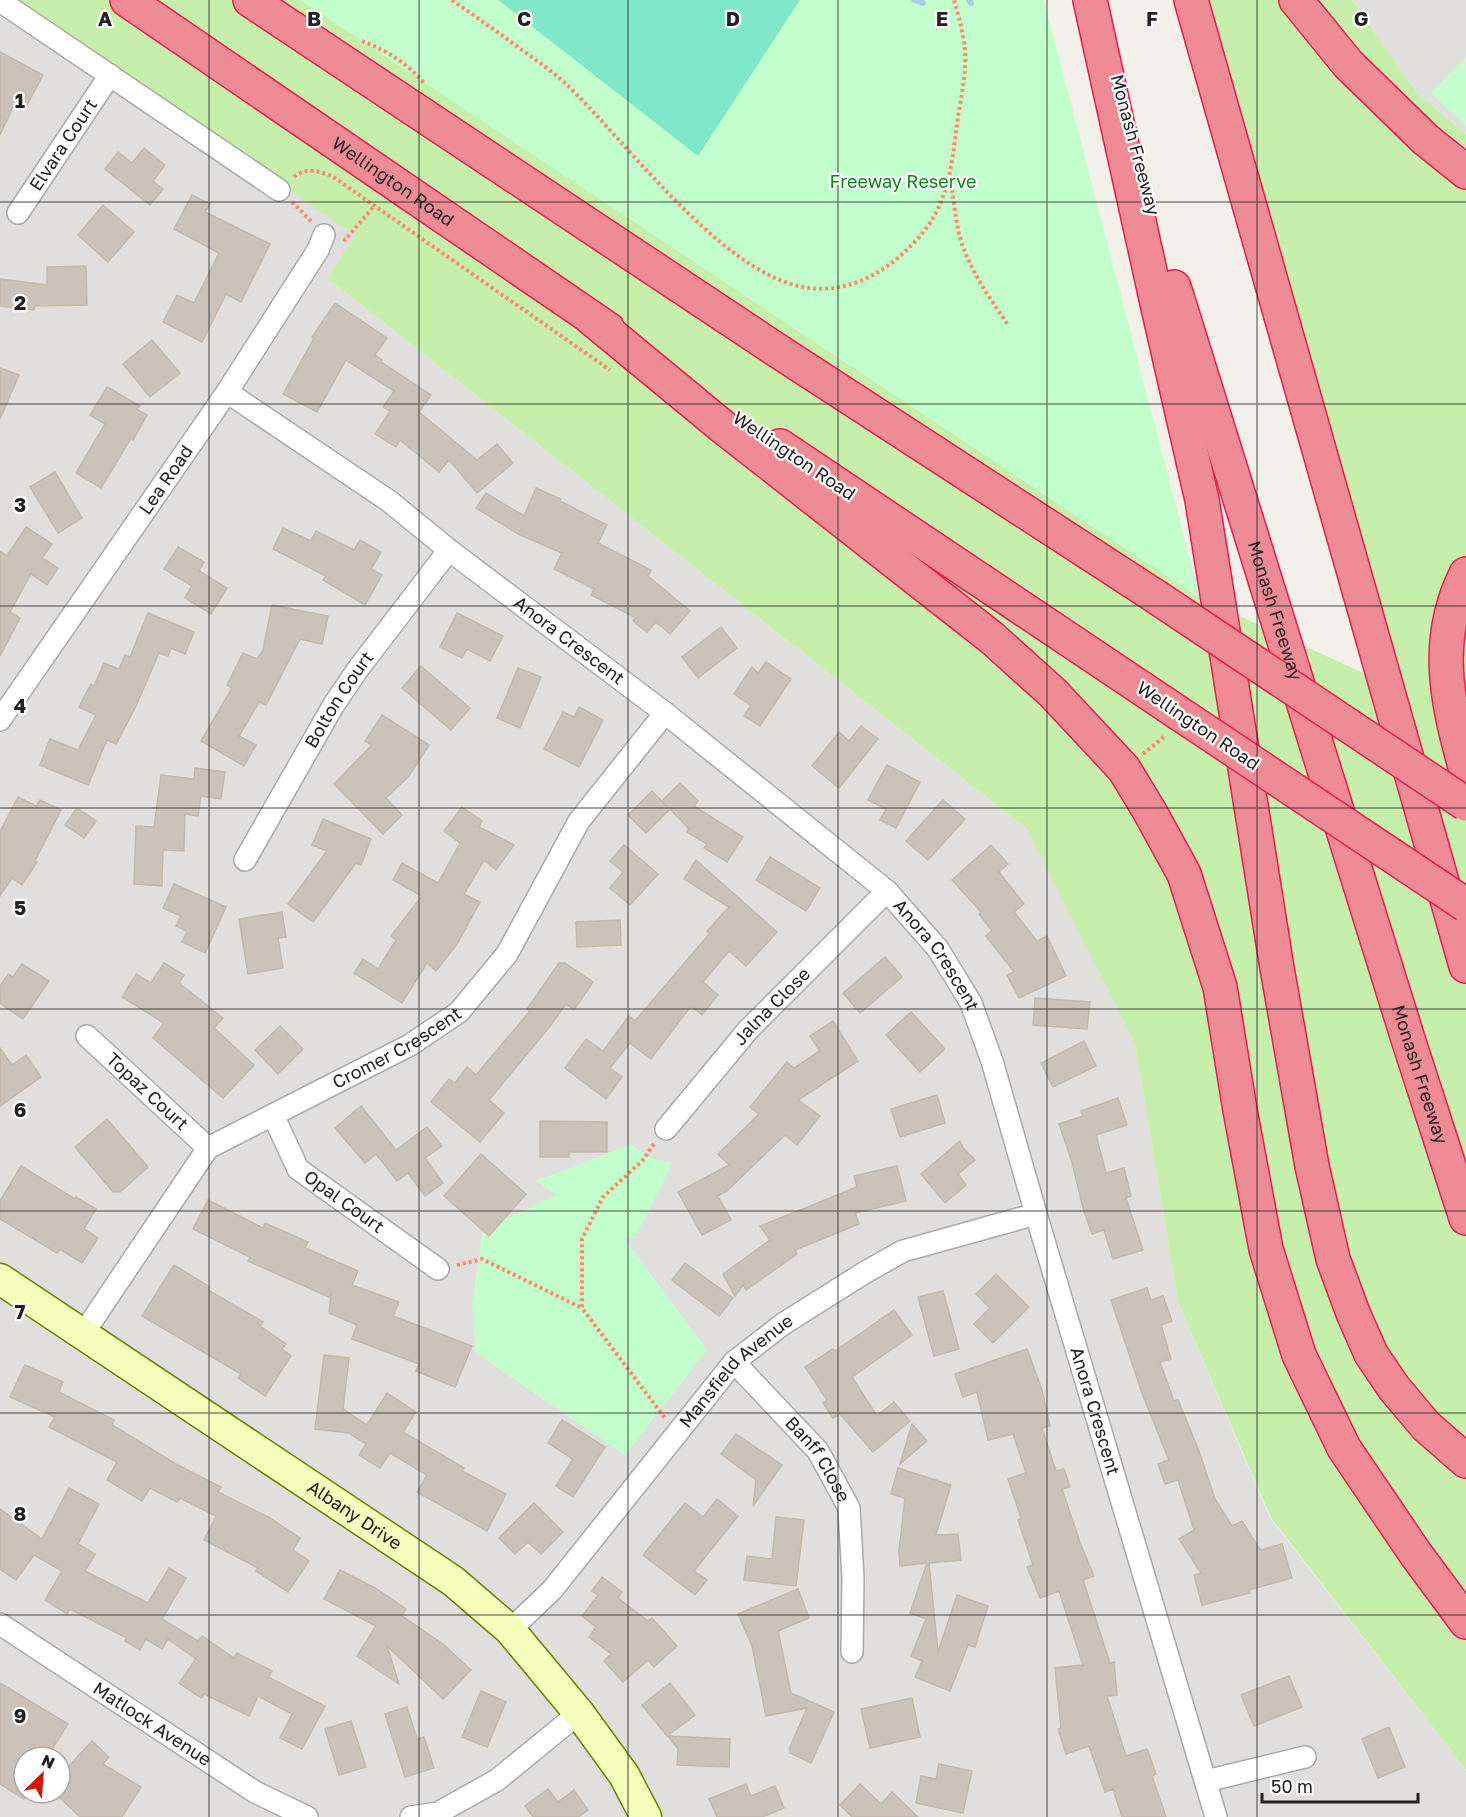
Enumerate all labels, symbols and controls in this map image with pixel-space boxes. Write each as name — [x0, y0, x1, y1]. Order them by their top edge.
text: A — [98, 6, 112, 30]
text: B — [307, 6, 321, 30]
text: C — [517, 6, 531, 30]
text: D — [726, 6, 740, 30]
text: E — [936, 6, 948, 30]
text: F — [1146, 6, 1158, 30]
text: G — [1354, 6, 1368, 30]
street label: Monash Freeway — [1107, 72, 1165, 218]
text: 1 — [15, 88, 25, 112]
street label: Elvara Court — [24, 94, 101, 194]
street label: Wellington Road — [328, 131, 459, 230]
park label: Freeway Reserve — [829, 170, 977, 192]
text: 2 — [14, 290, 26, 314]
street label: Wellington Road — [729, 406, 860, 504]
street label: Lea Road — [134, 440, 197, 518]
text: 3 — [14, 492, 26, 516]
street label: Monash Freeway — [1244, 538, 1308, 683]
street label: Anora Crescent — [510, 591, 629, 689]
street label: Bolton Court — [299, 646, 378, 751]
street label: Wellington Road — [1133, 676, 1264, 774]
text: 4 — [14, 693, 26, 717]
street label: Anora Crescent — [889, 894, 985, 1013]
text: 5 — [14, 895, 26, 919]
street label: Jalna Close — [728, 962, 814, 1049]
street label: Cromer Crescent — [328, 1002, 465, 1093]
street label: Monash Freeway — [1388, 1002, 1453, 1147]
street label: Topaz Court — [102, 1048, 193, 1134]
text: 6 — [14, 1097, 26, 1121]
street label: Opal Court — [300, 1165, 389, 1237]
text: 7 — [15, 1299, 26, 1323]
street label: Mansfield Avenue — [674, 1309, 797, 1432]
street label: Anora Crescent — [1066, 1344, 1125, 1478]
street label: Banff Close — [781, 1411, 856, 1505]
street label: Albany Drive — [304, 1475, 406, 1554]
text: 8 — [14, 1501, 26, 1525]
street label: Matlock Avenue — [89, 1676, 216, 1770]
text: 9 — [14, 1703, 26, 1727]
north arrow — [12, 1745, 72, 1805]
text: N — [39, 1750, 58, 1773]
scale bar — [1262, 1766, 1418, 1804]
text: 50 m — [1271, 1775, 1313, 1797]

